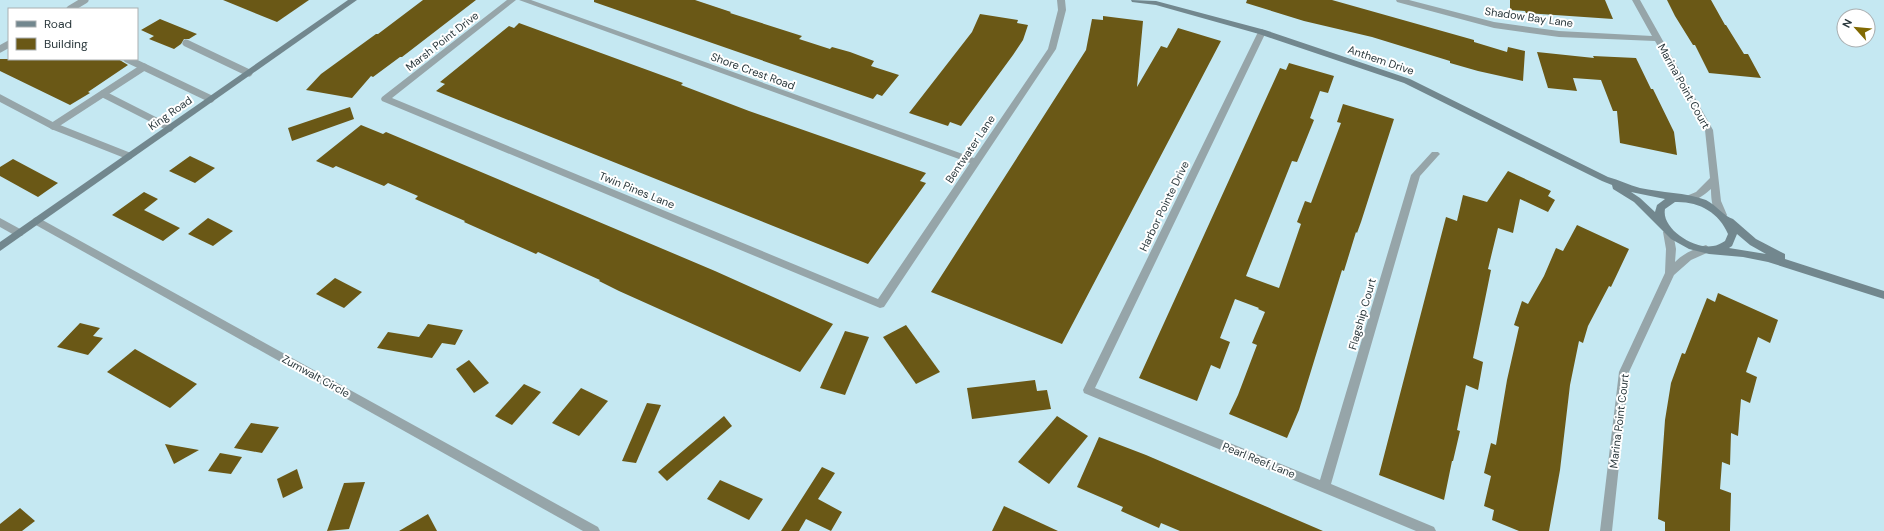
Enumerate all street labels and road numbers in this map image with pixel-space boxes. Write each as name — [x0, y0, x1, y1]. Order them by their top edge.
street label: Shadow Bay Lane — [1484, 4, 1574, 30]
street label: Marsh Point Drive — [403, 8, 481, 74]
street label: Marina Point Court — [1655, 41, 1713, 131]
street label: Anthem Drive — [1346, 42, 1416, 78]
street label: Shore Crest Road — [709, 49, 797, 93]
street label: King Road — [145, 93, 195, 133]
street label: Bentwater Lane — [942, 112, 998, 186]
street label: Harbor Pointe Drive — [1136, 158, 1192, 254]
street label: Twin Pines Lane — [597, 168, 677, 212]
street label: Flagship Court — [1345, 277, 1379, 351]
street label: Zumwalt Circle — [280, 352, 352, 400]
street label: Marina Point Court — [1606, 373, 1632, 469]
street label: Pearl Reef Lane — [1220, 439, 1298, 481]

